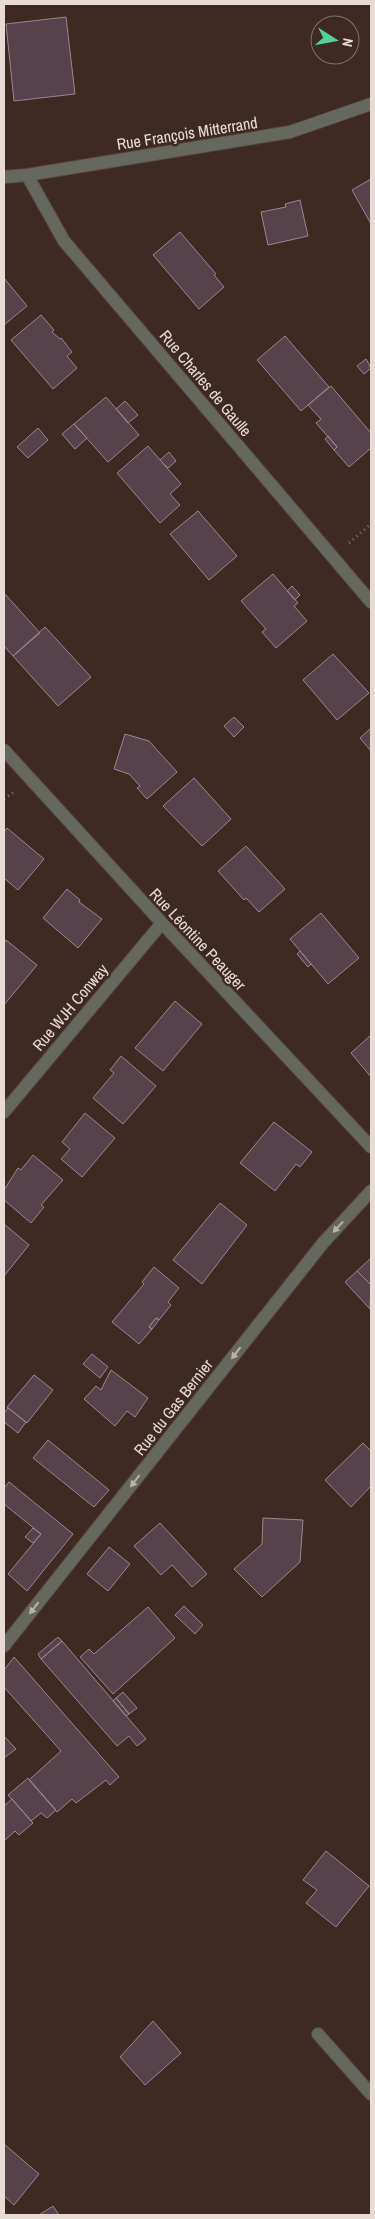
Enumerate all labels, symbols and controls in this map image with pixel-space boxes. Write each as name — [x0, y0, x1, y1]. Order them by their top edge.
north arrow — [310, 15, 360, 65]
text: N — [338, 37, 357, 48]
street label: Rue François Mitterrand — [115, 111, 259, 155]
street label: Rue Charles de Gaulle — [155, 325, 257, 441]
street label: Rue Léontine Peauger — [145, 883, 251, 995]
street label: Rue WJH Conway — [27, 959, 113, 1055]
one-way arrow — [332, 1220, 344, 1232]
one-way arrow — [230, 1346, 241, 1359]
street label: Rue du Gas Bernier — [128, 1354, 218, 1460]
one-way arrow — [130, 1474, 140, 1487]
one-way arrow — [29, 1601, 40, 1614]

